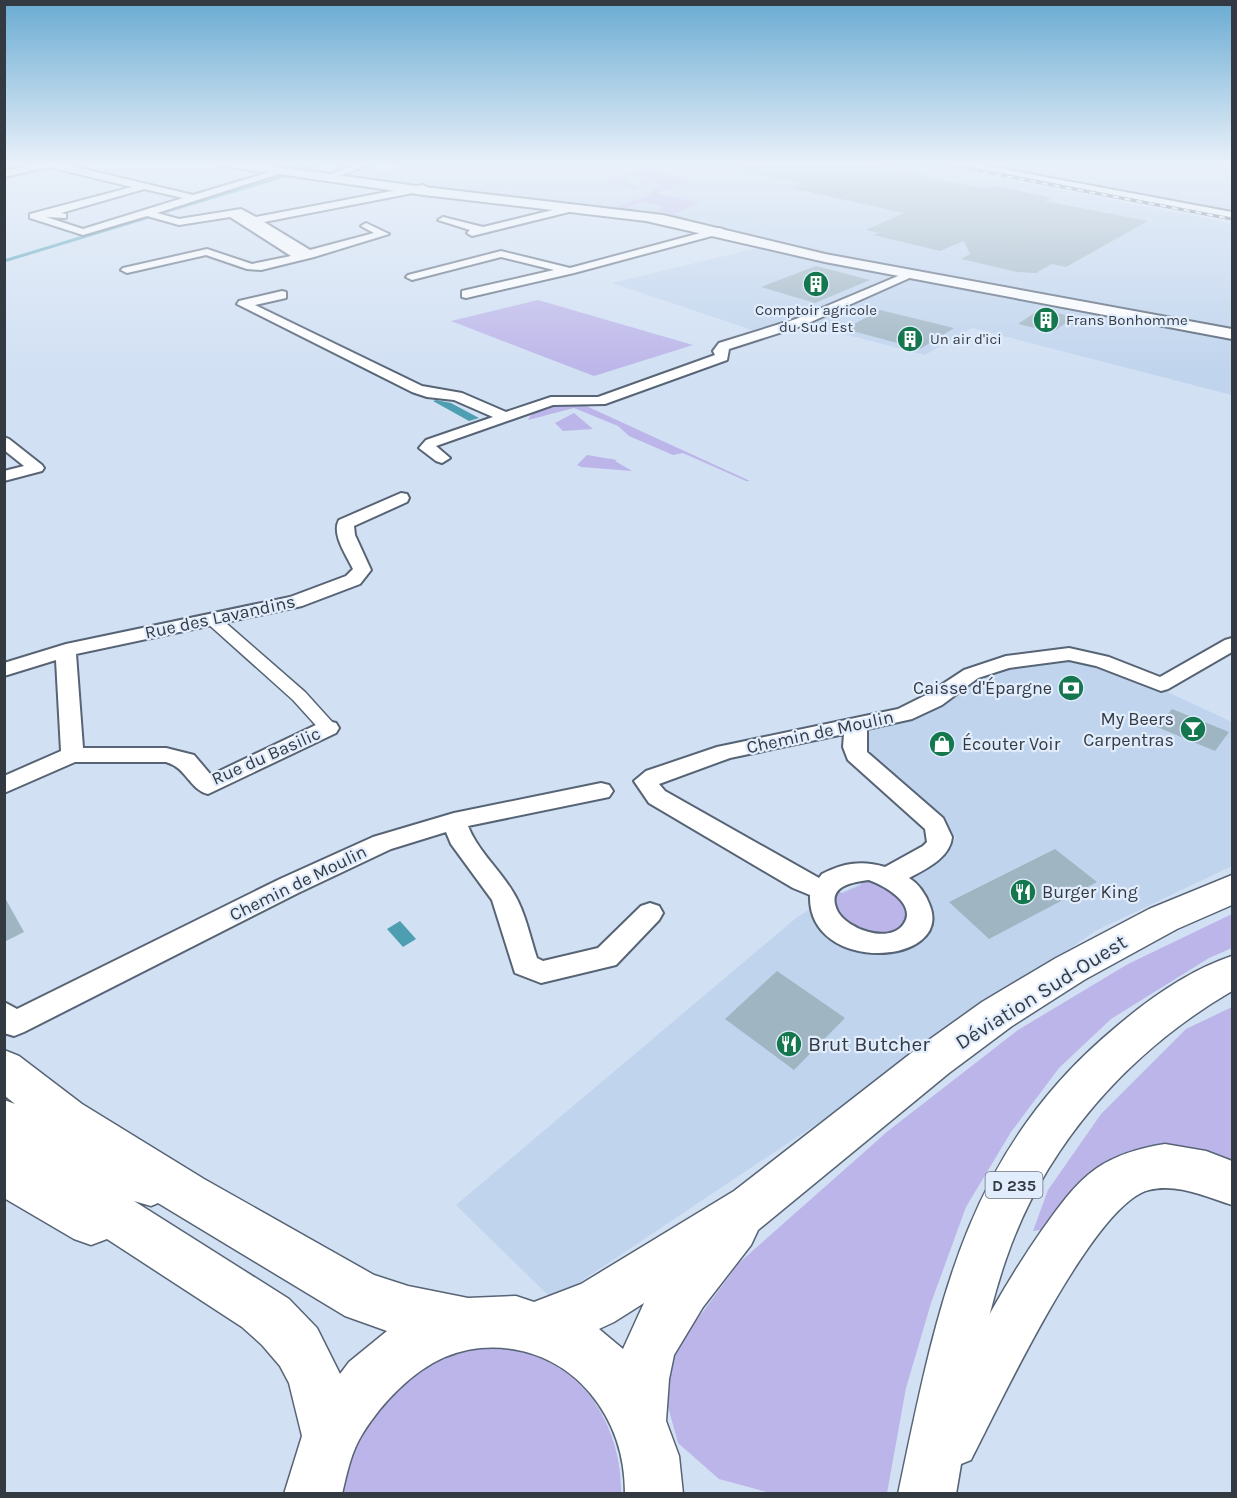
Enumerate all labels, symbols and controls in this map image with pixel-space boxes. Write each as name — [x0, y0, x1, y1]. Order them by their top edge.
building icon: Comptoir agricole du Sud Est — [801, 269, 831, 299]
place label: Comptoir agricole du Sud Est — [755, 301, 877, 336]
building icon: Frans Bonhomme — [1031, 305, 1061, 335]
place label: Frans Bonhomme — [1066, 311, 1188, 329]
building icon: Un air d'ici — [895, 324, 925, 354]
place label: Un air d'ici — [930, 330, 1002, 348]
street label: Rue des Lavandins — [143, 590, 297, 644]
bank icon: Caisse d'Épargne — [1056, 673, 1086, 703]
place label: Caisse d'Épargne — [913, 676, 1052, 699]
street label: Chemin de Moulin — [744, 706, 896, 758]
place label: My Beers Carpentras — [1083, 708, 1174, 751]
bar icon: My Beers Carpentras — [1178, 714, 1208, 744]
street label: Rue du Basilic — [208, 722, 324, 790]
shop icon: Écouter Voir — [927, 729, 957, 759]
place label: Écouter Voir — [962, 732, 1061, 755]
street label: Chemin de Moulin — [226, 840, 370, 926]
restaurant icon: Burger King — [1008, 877, 1038, 907]
place label: Burger King — [1042, 881, 1138, 903]
street label: Déviation Sud-Ouest — [951, 929, 1131, 1054]
restaurant icon: Brut Butcher — [774, 1029, 804, 1059]
place label: Brut Butcher — [808, 1032, 930, 1056]
road number: D 235 — [986, 1172, 1042, 1198]

